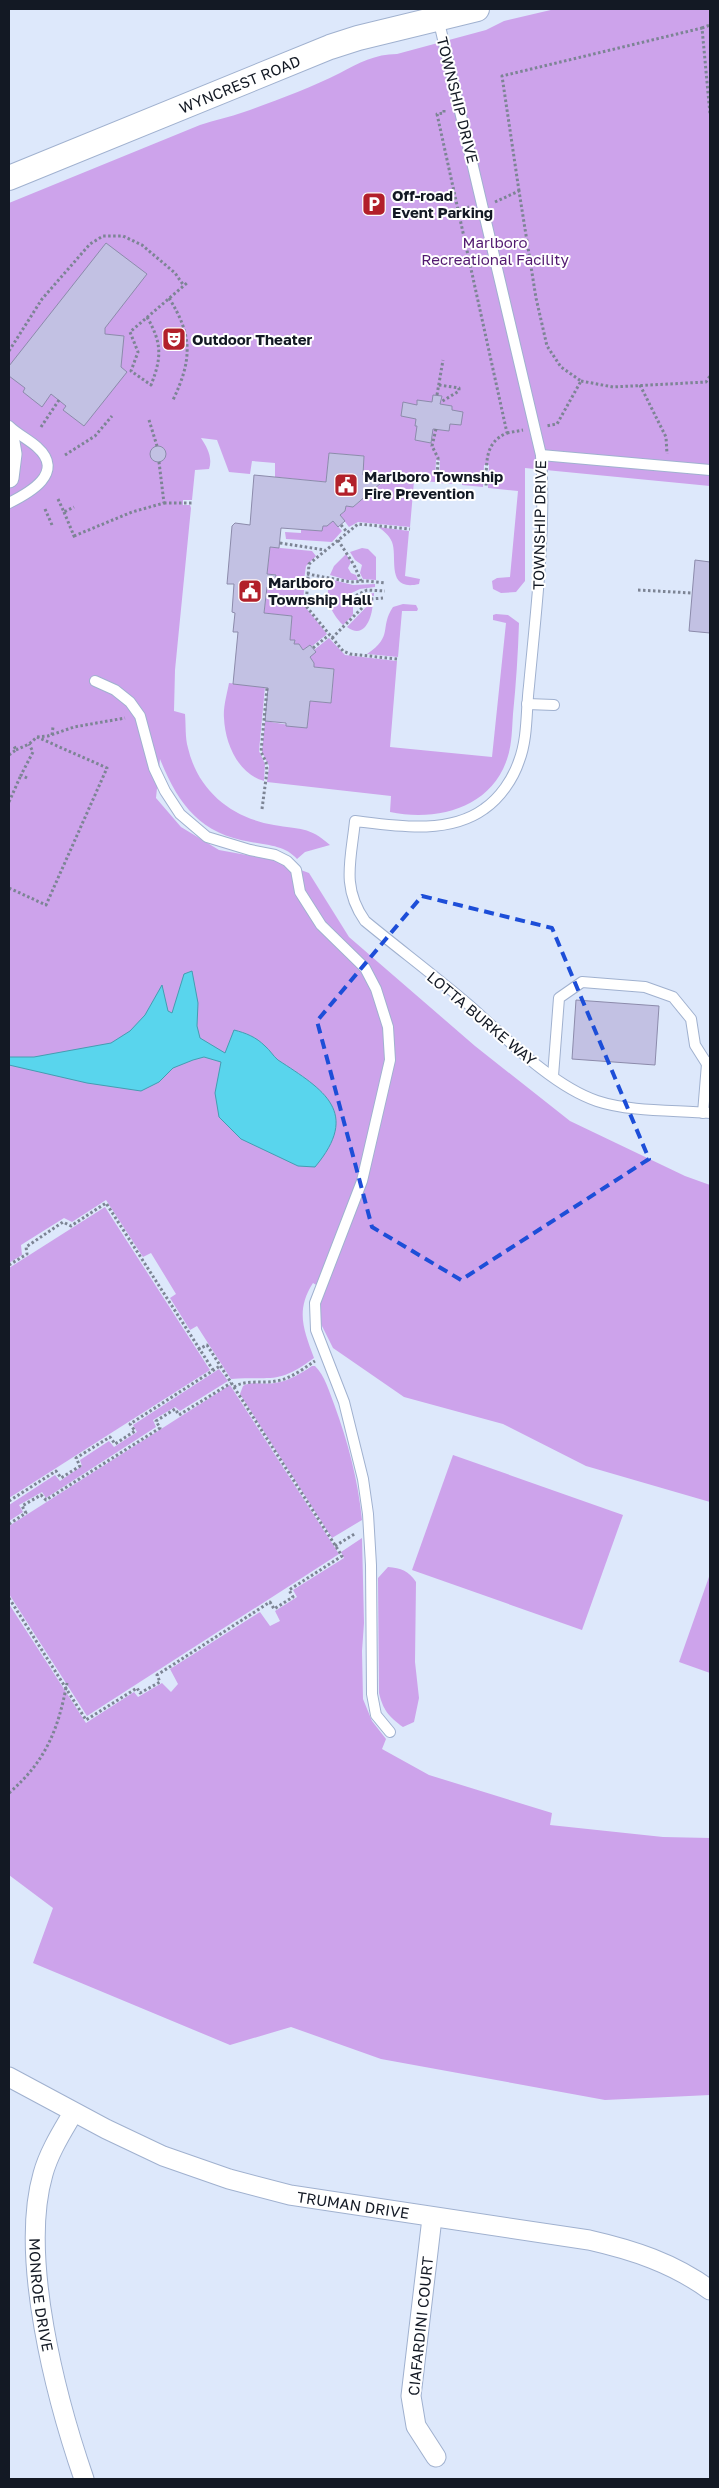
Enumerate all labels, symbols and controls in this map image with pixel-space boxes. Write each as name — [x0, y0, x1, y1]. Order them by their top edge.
street label: TOWNSHIP DRIVE — [434, 35, 482, 165]
street label: WYNCREST ROAD — [176, 51, 303, 117]
place label: Off-road Event Parking — [392, 186, 493, 221]
parking icon: Off-road Event Parking — [361, 191, 387, 217]
park label: Marlboro Recreational Facility — [421, 233, 569, 268]
theatre icon: Outdoor Theater — [161, 326, 187, 352]
place label: Outdoor Theater — [192, 330, 313, 348]
street label: TOWNSHIP DRIVE — [529, 460, 549, 590]
place label: Marlboro Township Fire Prevention — [364, 467, 503, 502]
public building icon: Marlboro Township Fire Prevention — [333, 472, 359, 498]
place label: Marlboro Township Hall — [268, 573, 372, 608]
public building icon: Marlboro Township Hall — [237, 578, 263, 604]
street label: LOTTA BURKE WAY — [424, 967, 540, 1069]
street label: TRUMAN DRIVE — [296, 2187, 410, 2222]
street label: MONROE DRIVE — [26, 2238, 57, 2353]
street label: CIAFARDINI COURT — [404, 2255, 436, 2397]

